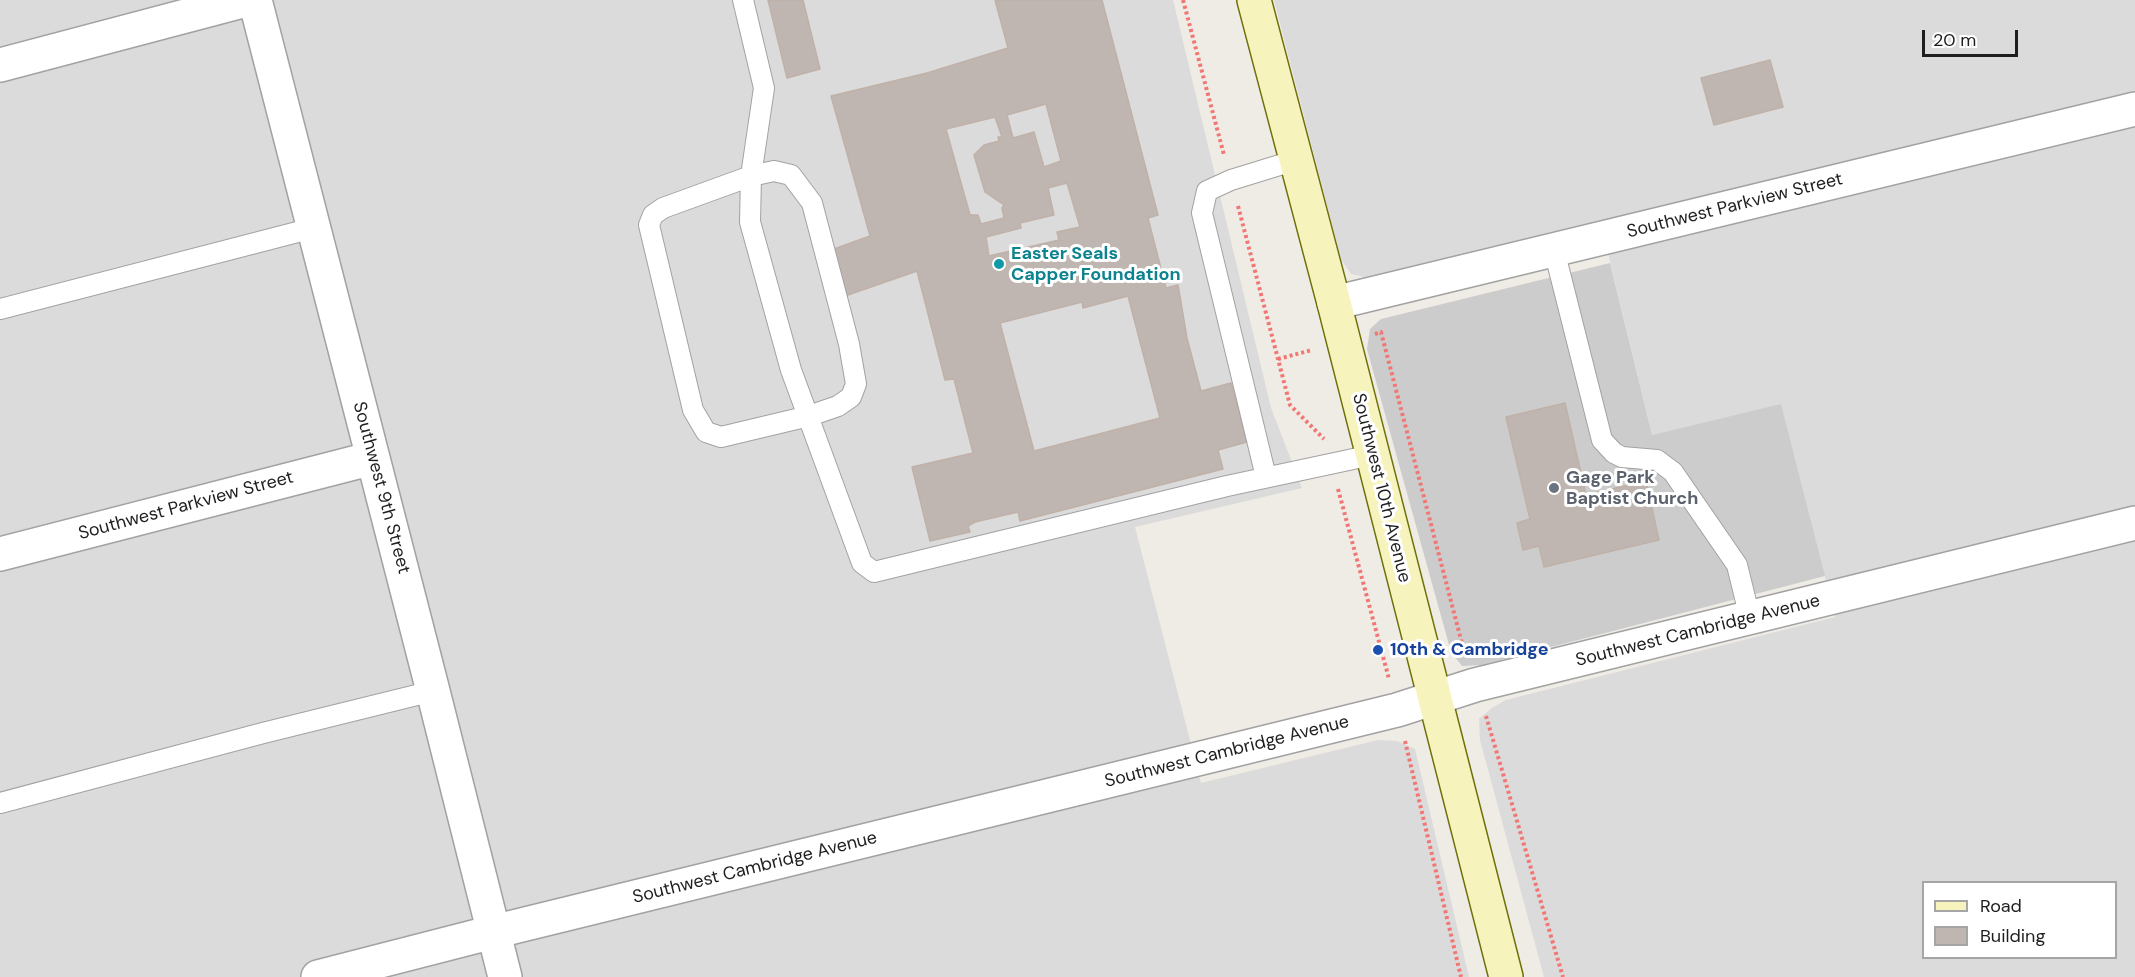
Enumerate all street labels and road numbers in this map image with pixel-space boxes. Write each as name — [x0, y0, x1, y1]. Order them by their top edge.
street label: Southwest Parkview Street — [1625, 169, 1845, 243]
street label: Southwest 10th Avenue — [1347, 391, 1415, 585]
street label: Southwest 9th Street — [348, 400, 414, 576]
street label: Southwest Parkview Street — [76, 467, 296, 545]
street label: Southwest Cambridge Avenue — [1574, 590, 1822, 672]
street label: Southwest Cambridge Avenue — [1103, 711, 1351, 793]
street label: Southwest Cambridge Avenue — [631, 827, 879, 909]

